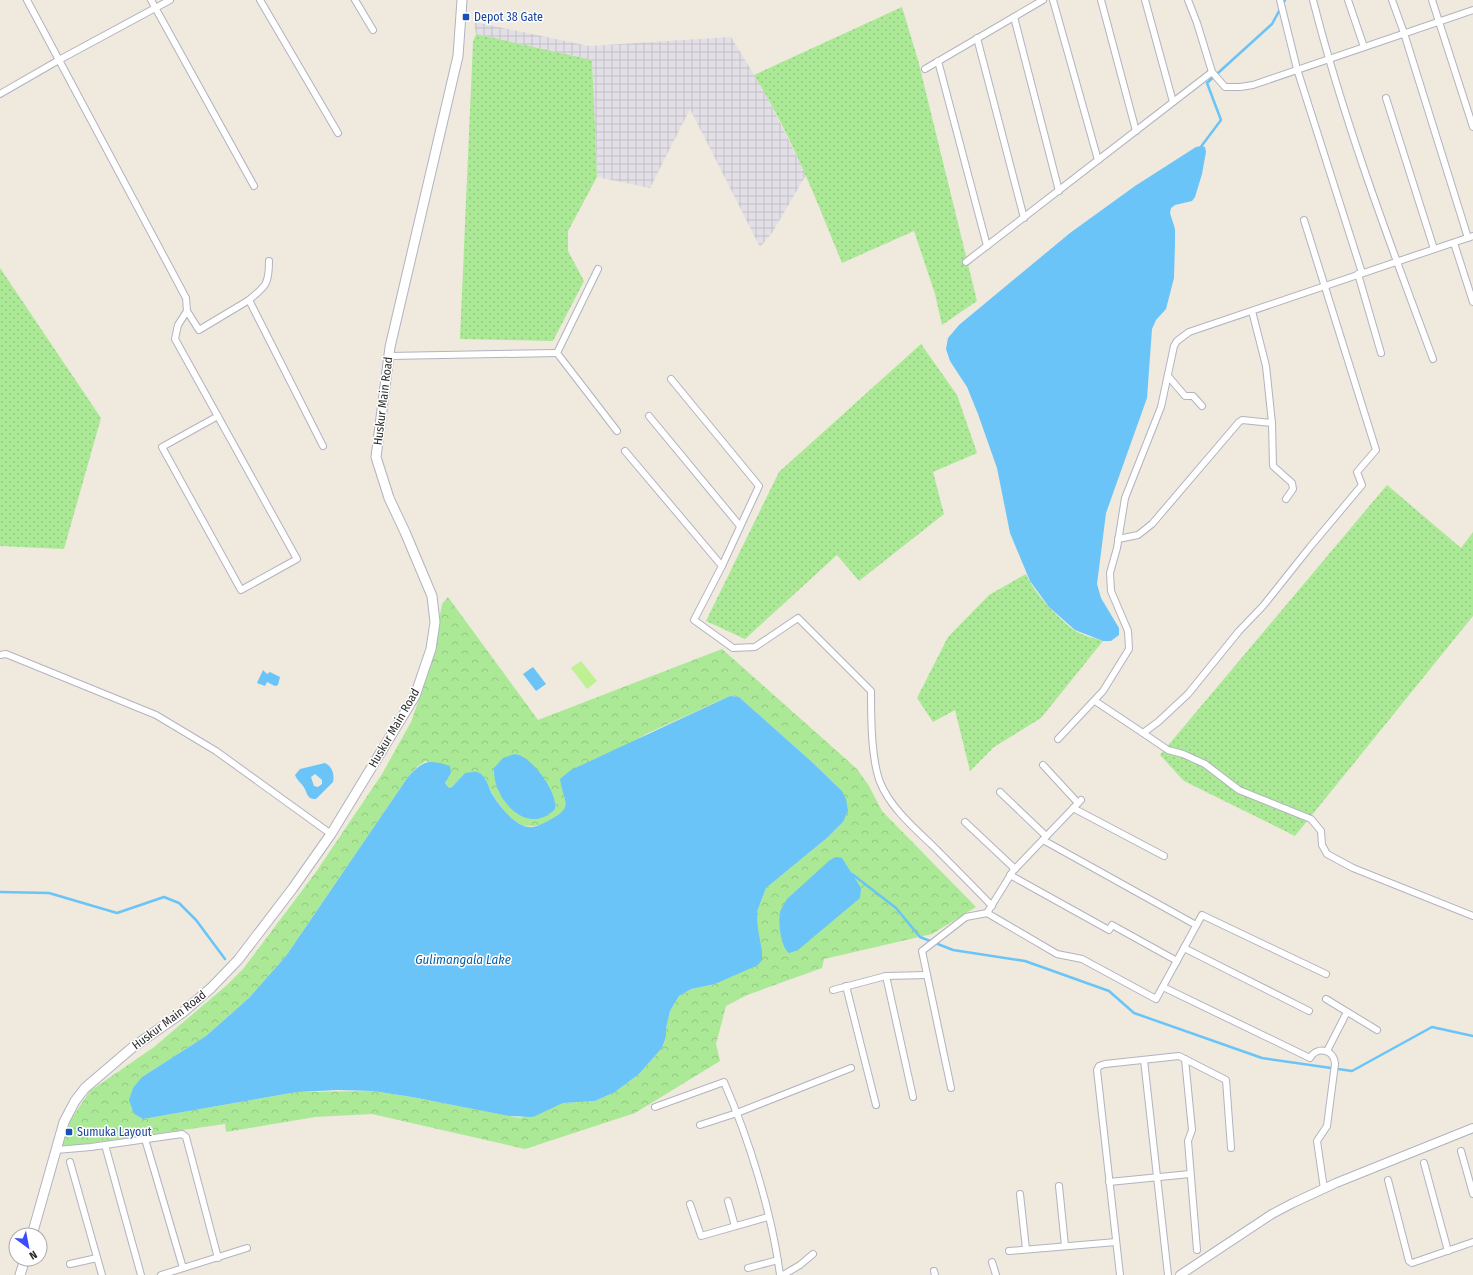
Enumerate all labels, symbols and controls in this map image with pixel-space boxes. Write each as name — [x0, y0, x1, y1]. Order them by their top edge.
place label: Depot 38 Gate — [474, 10, 543, 24]
marker: Depot 38 Gate — [461, 12, 471, 22]
street label: Huskur Main Road — [371, 356, 395, 446]
street label: Huskur Main Road — [366, 686, 422, 770]
water label: Gulimangala Lake — [415, 952, 511, 967]
street label: Huskur Main Road — [129, 988, 209, 1052]
place label: Sumuka Layout — [77, 1125, 152, 1139]
marker: Sumuka Layout — [64, 1127, 74, 1137]
north arrow — [8, 1227, 48, 1267]
text: N — [27, 1248, 39, 1262]

